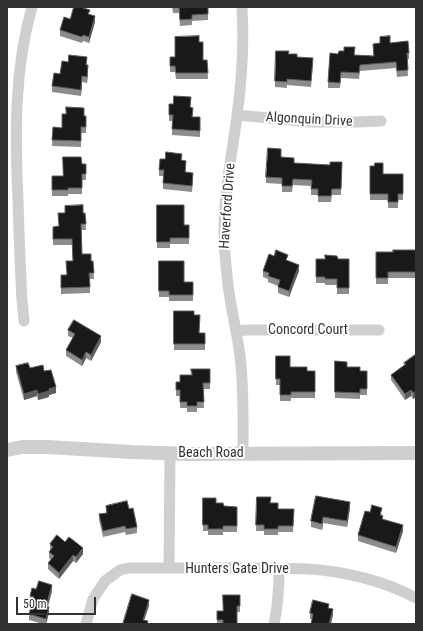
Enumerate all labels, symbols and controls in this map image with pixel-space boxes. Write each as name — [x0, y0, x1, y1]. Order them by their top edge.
street label: Algonquin Drive — [265, 109, 353, 131]
street label: Haverford Drive — [217, 163, 239, 249]
street label: Concord Court — [268, 322, 348, 338]
street label: Beach Road — [178, 445, 244, 461]
street label: Hunters Gate Drive — [185, 561, 289, 577]
scale bar — [18, 589, 98, 615]
text: 50 m — [23, 597, 47, 611]

